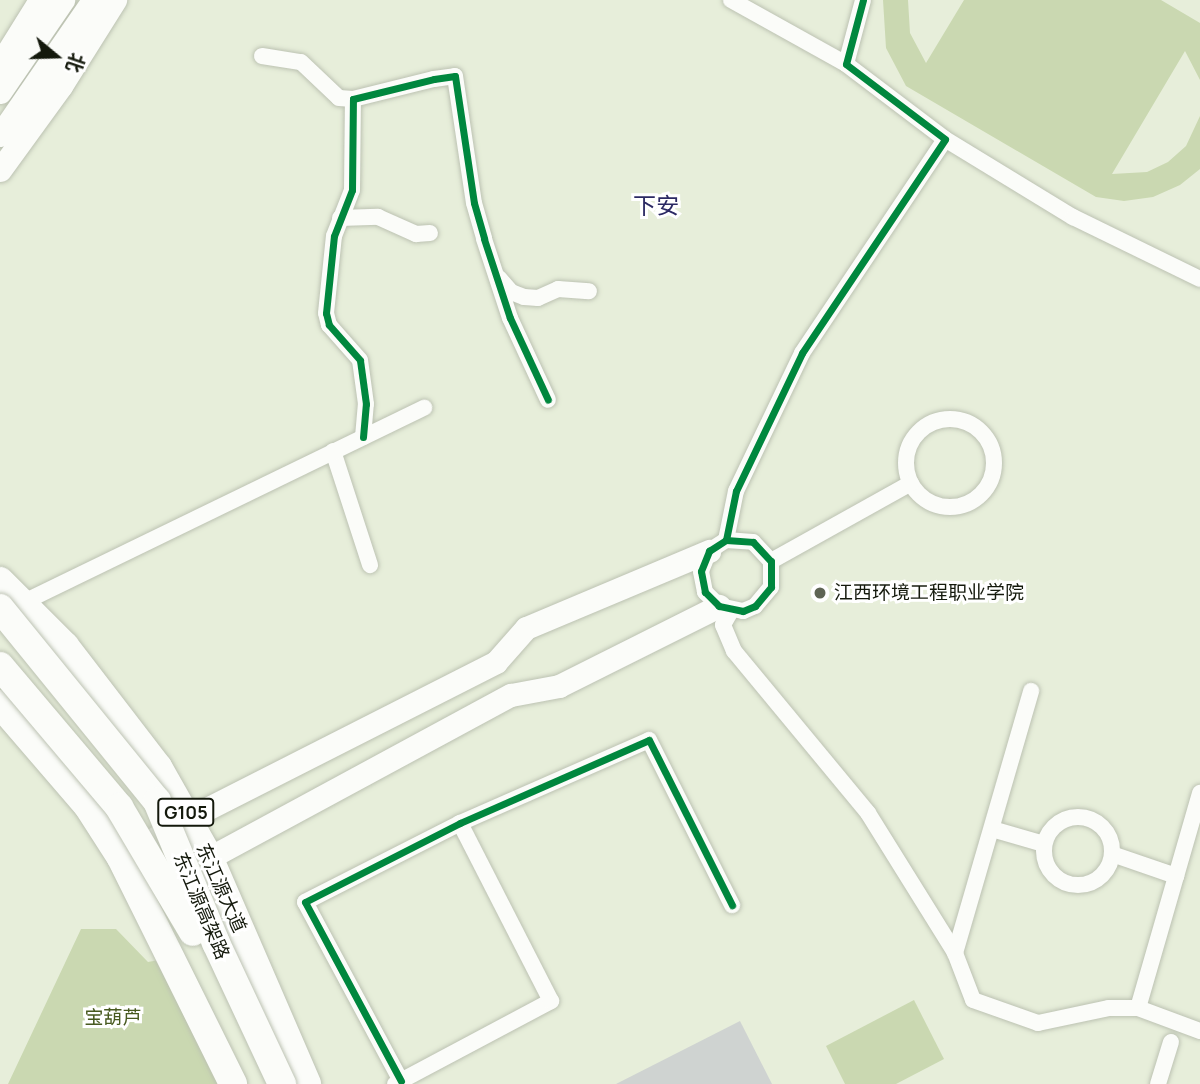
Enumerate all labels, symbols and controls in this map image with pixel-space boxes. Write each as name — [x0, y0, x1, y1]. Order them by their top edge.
north arrow — [21, 21, 91, 91]
text: 北 — [60, 50, 91, 76]
district label: 下安 — [633, 191, 679, 219]
place label: 江西环境工程职业学院 — [834, 582, 1024, 604]
marker: 江西环境工程职业学院 — [812, 585, 828, 601]
road number: G105 — [156, 798, 216, 826]
street label: 东江源大道 — [191, 840, 251, 936]
street label: 东江源高架路 — [168, 849, 234, 963]
park label: 宝葫芦 — [85, 1007, 141, 1029]

